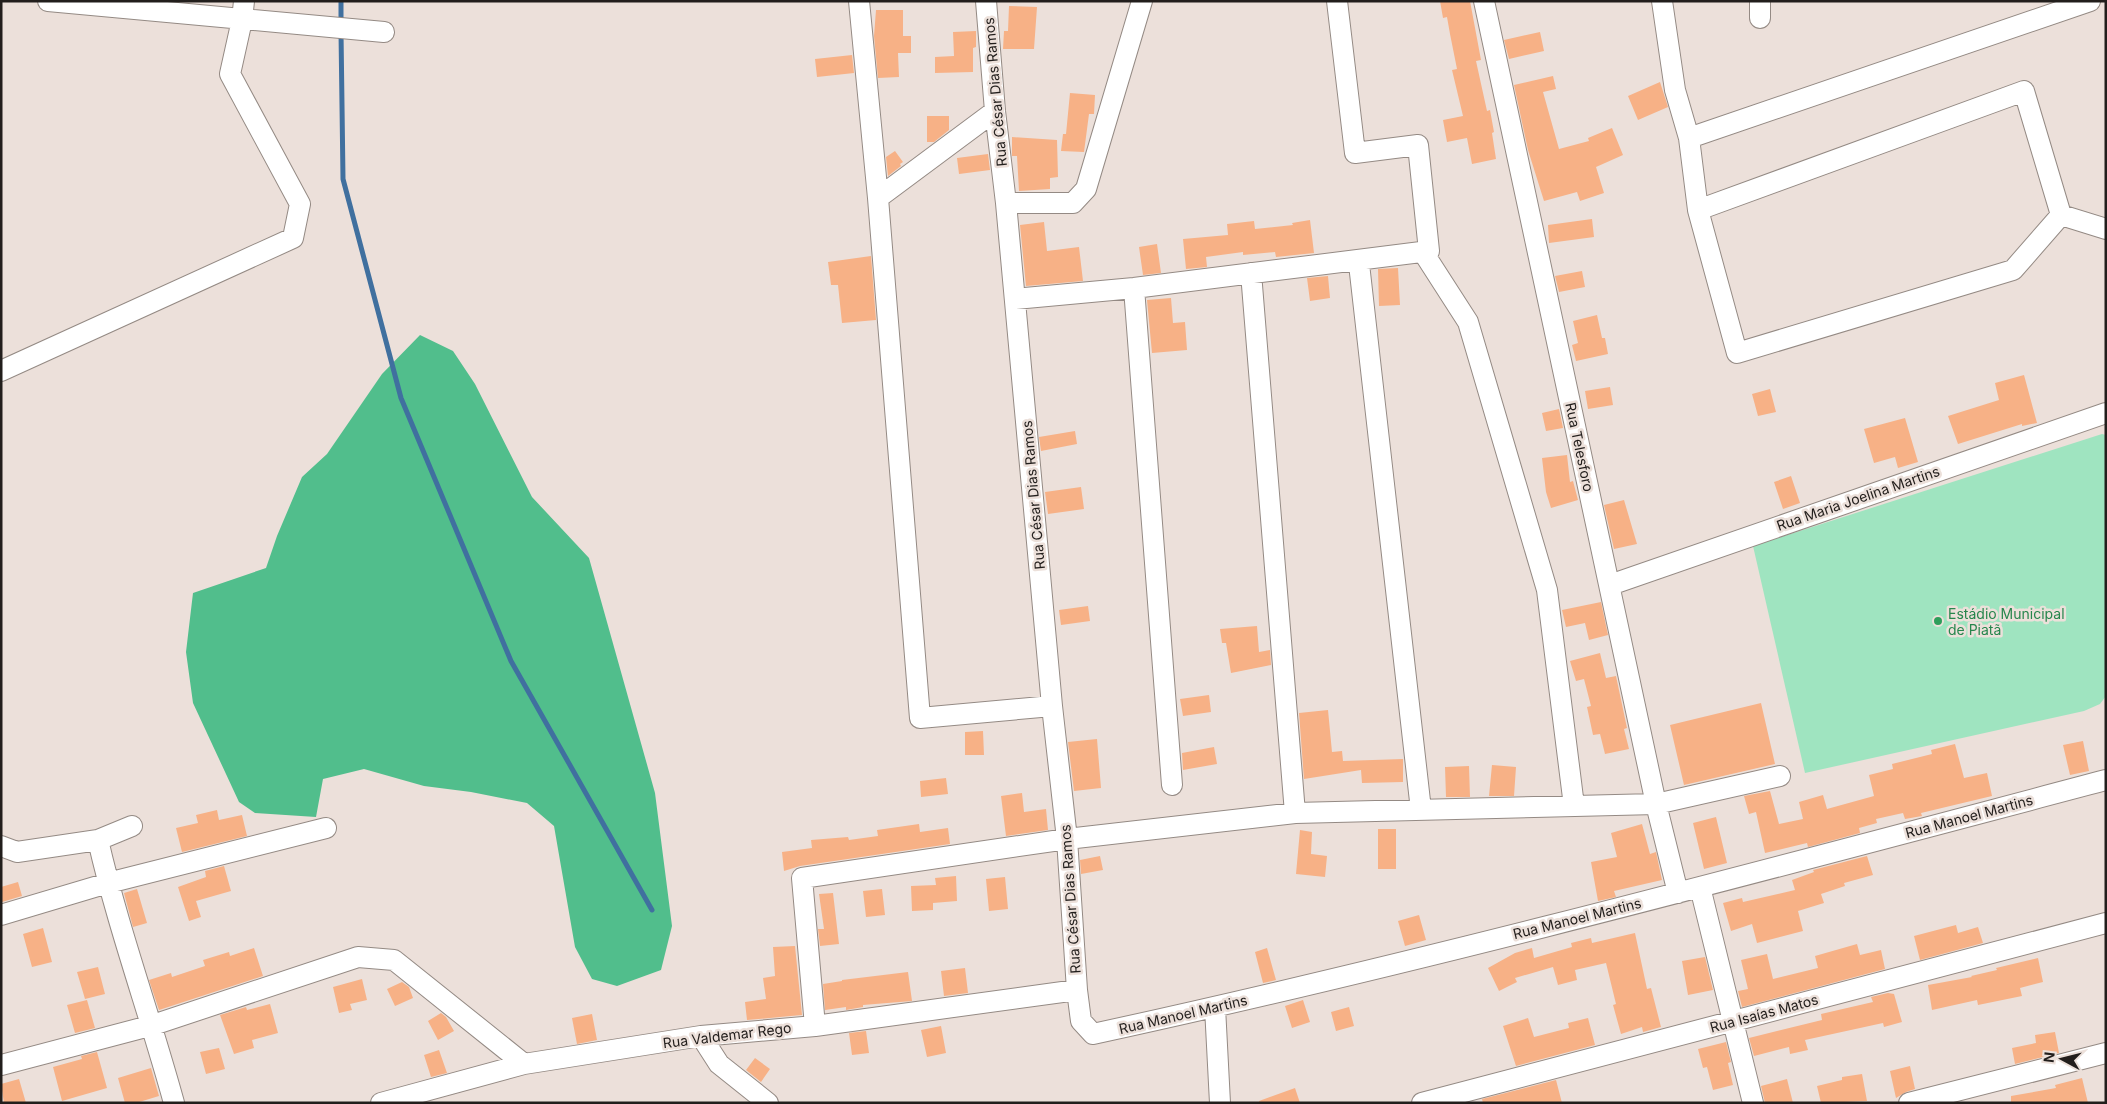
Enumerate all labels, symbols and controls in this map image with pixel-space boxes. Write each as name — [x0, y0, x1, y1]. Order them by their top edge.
street label: Rua César Dias Ramos — [980, 17, 1010, 167]
street label: Rua Telesforo — [1562, 401, 1598, 493]
street label: Rua César Dias Ramos — [1018, 420, 1048, 570]
street label: Rua Maria Joelina Martins — [1774, 462, 1942, 534]
place label: Estádio Municipal de Piatã — [1948, 605, 2065, 638]
marker: Estádio Municipal de Piatã — [1932, 615, 1944, 627]
street label: Rua Manoel Martins — [1903, 791, 2035, 841]
street label: Rua César Dias Ramos — [1056, 824, 1084, 974]
street label: Rua Manoel Martins — [1511, 894, 1643, 942]
street label: Rua Isaías Matos — [1708, 990, 1820, 1036]
street label: Rua Manoel Martins — [1117, 991, 1249, 1037]
street label: Rua Valdemar Rego — [662, 1019, 792, 1051]
north arrow — [2037, 1034, 2087, 1084]
text: N — [2040, 1051, 2058, 1064]

